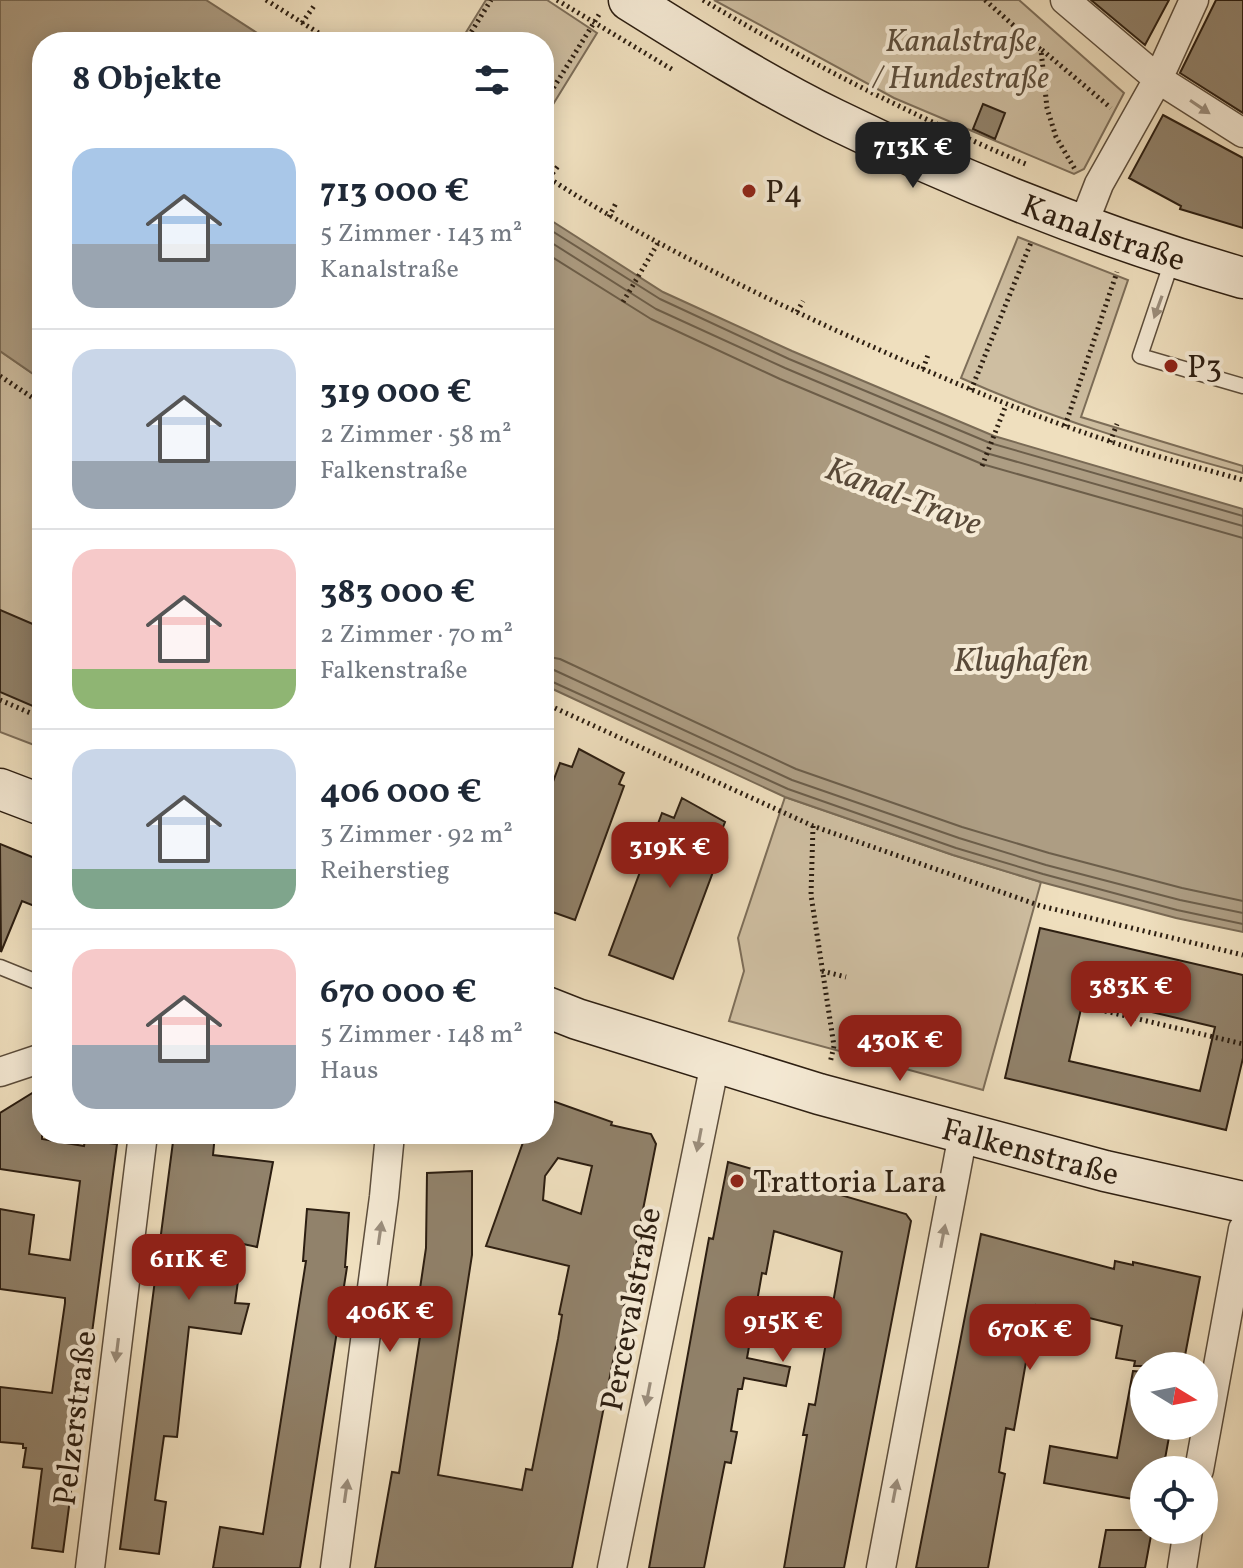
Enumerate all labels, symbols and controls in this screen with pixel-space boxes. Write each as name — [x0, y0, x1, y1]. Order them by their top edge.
park label: Kanalstraße / Hundestraße — [871, 21, 1049, 102]
text: 8 Objekte — [72, 57, 222, 104]
icon: filters — [470, 58, 514, 102]
one-way arrow — [1190, 99, 1211, 114]
pin: 713K € — [848, 122, 978, 190]
text: 713K € — [873, 130, 953, 166]
text: 713 000 € — [320, 169, 469, 216]
place label: P4 — [765, 172, 803, 216]
icon: home — [136, 180, 232, 276]
marker: P4 — [740, 182, 758, 200]
street label: Kanalstraße — [1014, 185, 1190, 284]
text: 5 Zimmer · 143 m² — [320, 216, 522, 252]
text: Kanalstraße — [320, 252, 459, 288]
one-way arrow — [1151, 295, 1163, 319]
place label: P3 — [1187, 347, 1222, 391]
marker: P3 — [1162, 357, 1180, 375]
text: 319 000 € — [320, 370, 472, 417]
icon: home — [136, 381, 232, 477]
text: 2 Zimmer · 58 m² — [320, 417, 512, 453]
water label: Kanal-Trave — [818, 447, 988, 550]
text: Falkenstraße — [320, 453, 468, 489]
text: 383 000 € — [320, 570, 475, 617]
icon: home — [136, 581, 232, 677]
text: 2 Zimmer · 70 m² — [320, 617, 513, 653]
water label: Klughafen — [953, 639, 1089, 686]
text: Falkenstraße — [320, 653, 468, 689]
text: 406 000 € — [320, 770, 482, 817]
icon: home — [136, 781, 232, 877]
text: 3 Zimmer · 92 m² — [320, 817, 513, 853]
pin: 319K € — [605, 822, 735, 890]
text: 319K € — [629, 830, 711, 866]
text: Reiherstieg — [320, 853, 450, 889]
pin: 383K € — [1066, 961, 1196, 1029]
text: 383K € — [1089, 969, 1173, 1005]
text: 670 000 € — [320, 970, 477, 1017]
icon: home — [136, 981, 232, 1077]
pin: 430K € — [835, 1015, 965, 1083]
text: 5 Zimmer · 148 m² — [320, 1017, 523, 1053]
text: 430K € — [857, 1023, 943, 1059]
text: Haus — [320, 1053, 378, 1089]
street label: Falkenstraße — [936, 1109, 1123, 1198]
one-way arrow — [692, 1127, 705, 1152]
place label: Trattoria Lara — [753, 1162, 947, 1206]
marker: Trattoria Lara — [728, 1172, 746, 1190]
street label: Percevalstraße — [592, 1204, 674, 1415]
one-way arrow — [373, 1220, 386, 1245]
one-way arrow — [938, 1223, 950, 1248]
pin: 611K € — [124, 1234, 254, 1302]
text: 611K € — [150, 1242, 228, 1278]
pin: 406K € — [325, 1286, 455, 1354]
text: 406K € — [346, 1294, 434, 1330]
pin: 915K € — [718, 1296, 848, 1364]
text: 915K € — [743, 1304, 823, 1340]
pin: 670K € — [965, 1304, 1095, 1372]
text: 670K € — [988, 1312, 1073, 1348]
street label: Pelzerstraße — [44, 1328, 110, 1508]
one-way arrow — [110, 1338, 123, 1363]
north arrow — [1130, 1352, 1218, 1440]
map controls — [1130, 1352, 1218, 1544]
one-way arrow — [641, 1382, 653, 1407]
button: locate — [1130, 1456, 1218, 1544]
one-way arrow — [339, 1478, 352, 1503]
one-way arrow — [890, 1479, 902, 1504]

